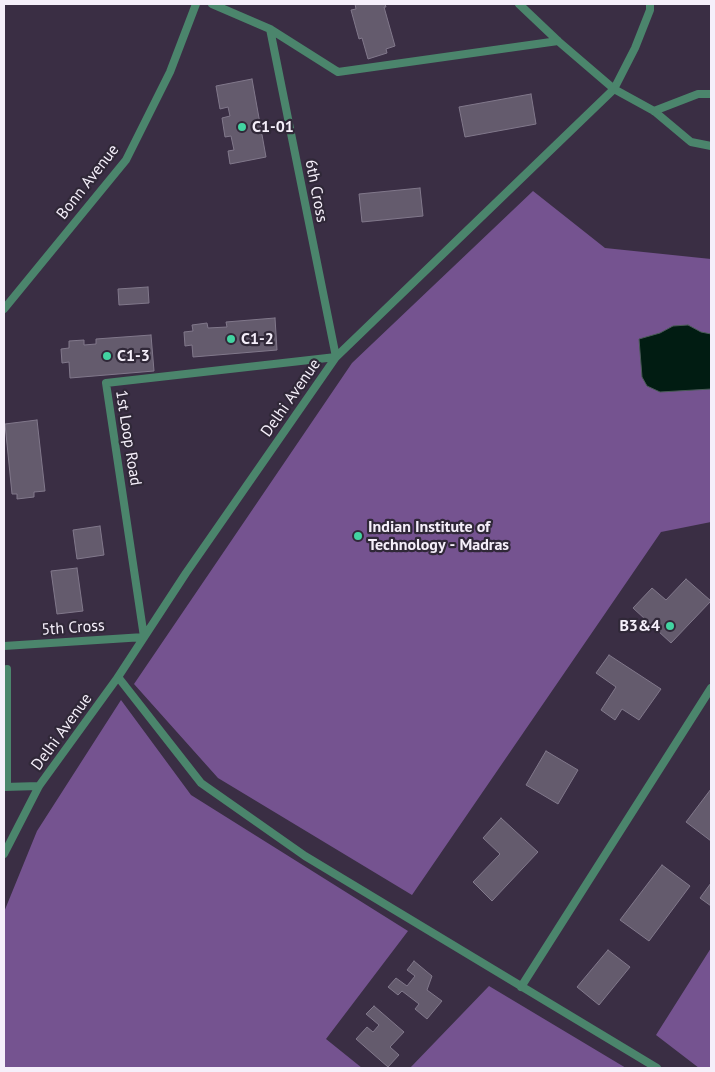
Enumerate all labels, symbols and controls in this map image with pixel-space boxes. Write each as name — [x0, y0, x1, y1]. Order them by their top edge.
place label: C1-01 — [252, 117, 294, 137]
marker: C1-01 — [236, 121, 248, 133]
street label: Bonn Avenue — [53, 141, 123, 223]
street label: 6th Cross — [301, 158, 331, 224]
place label: C1-2 — [241, 329, 274, 349]
marker: C1-2 — [225, 333, 237, 345]
place label: C1-3 — [117, 346, 150, 366]
marker: C1-3 — [101, 350, 113, 362]
street label: Delhi Avenue — [257, 355, 325, 441]
street label: 1st Loop Road — [111, 389, 145, 487]
place label: Indian Institute of Technology - Madras — [368, 517, 509, 555]
marker: Indian Institute of Technology - Madras — [352, 530, 364, 542]
street label: 5th Cross — [41, 616, 105, 640]
place label: B3&4 — [619, 616, 660, 636]
marker: B3&4 — [664, 620, 676, 632]
street label: Delhi Avenue — [28, 690, 96, 774]

